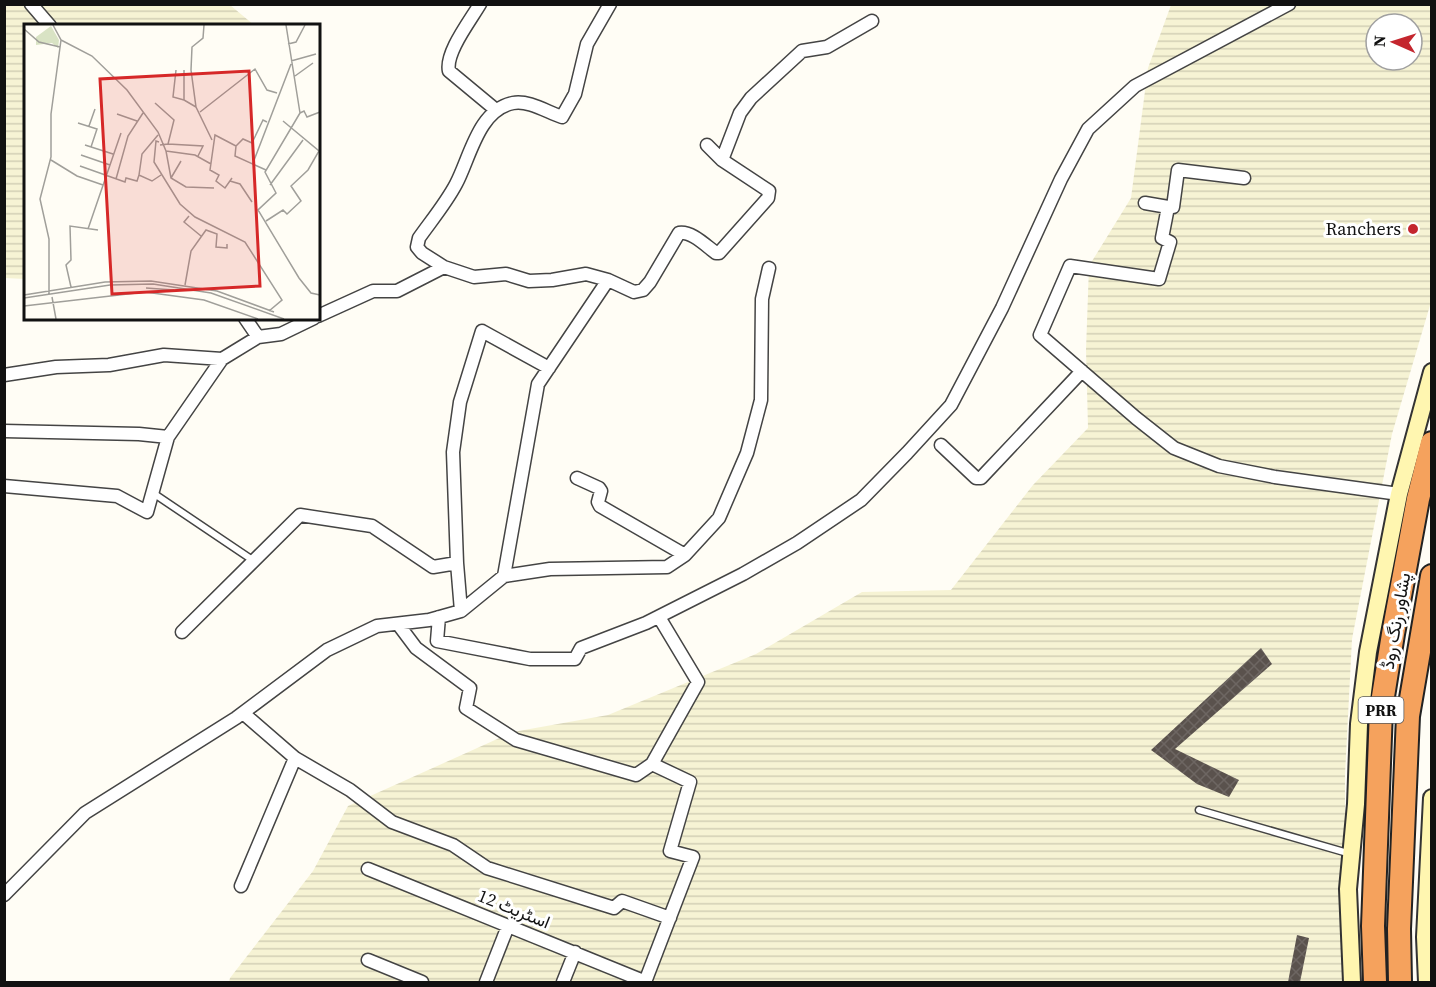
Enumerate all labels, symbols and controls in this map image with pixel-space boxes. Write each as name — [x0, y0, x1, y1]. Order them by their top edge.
north arrow — [1364, 12, 1424, 72]
inset map — [24, 24, 320, 320]
text: N — [1368, 34, 1390, 48]
place label: Ranchers — [1325, 216, 1401, 241]
marker: Ranchers — [1406, 222, 1420, 236]
street label: پشاور رنگ روڈ — [1375, 571, 1416, 671]
road number: PRR — [1358, 697, 1404, 723]
street label: اسٹریٹ 12 — [474, 883, 554, 934]

